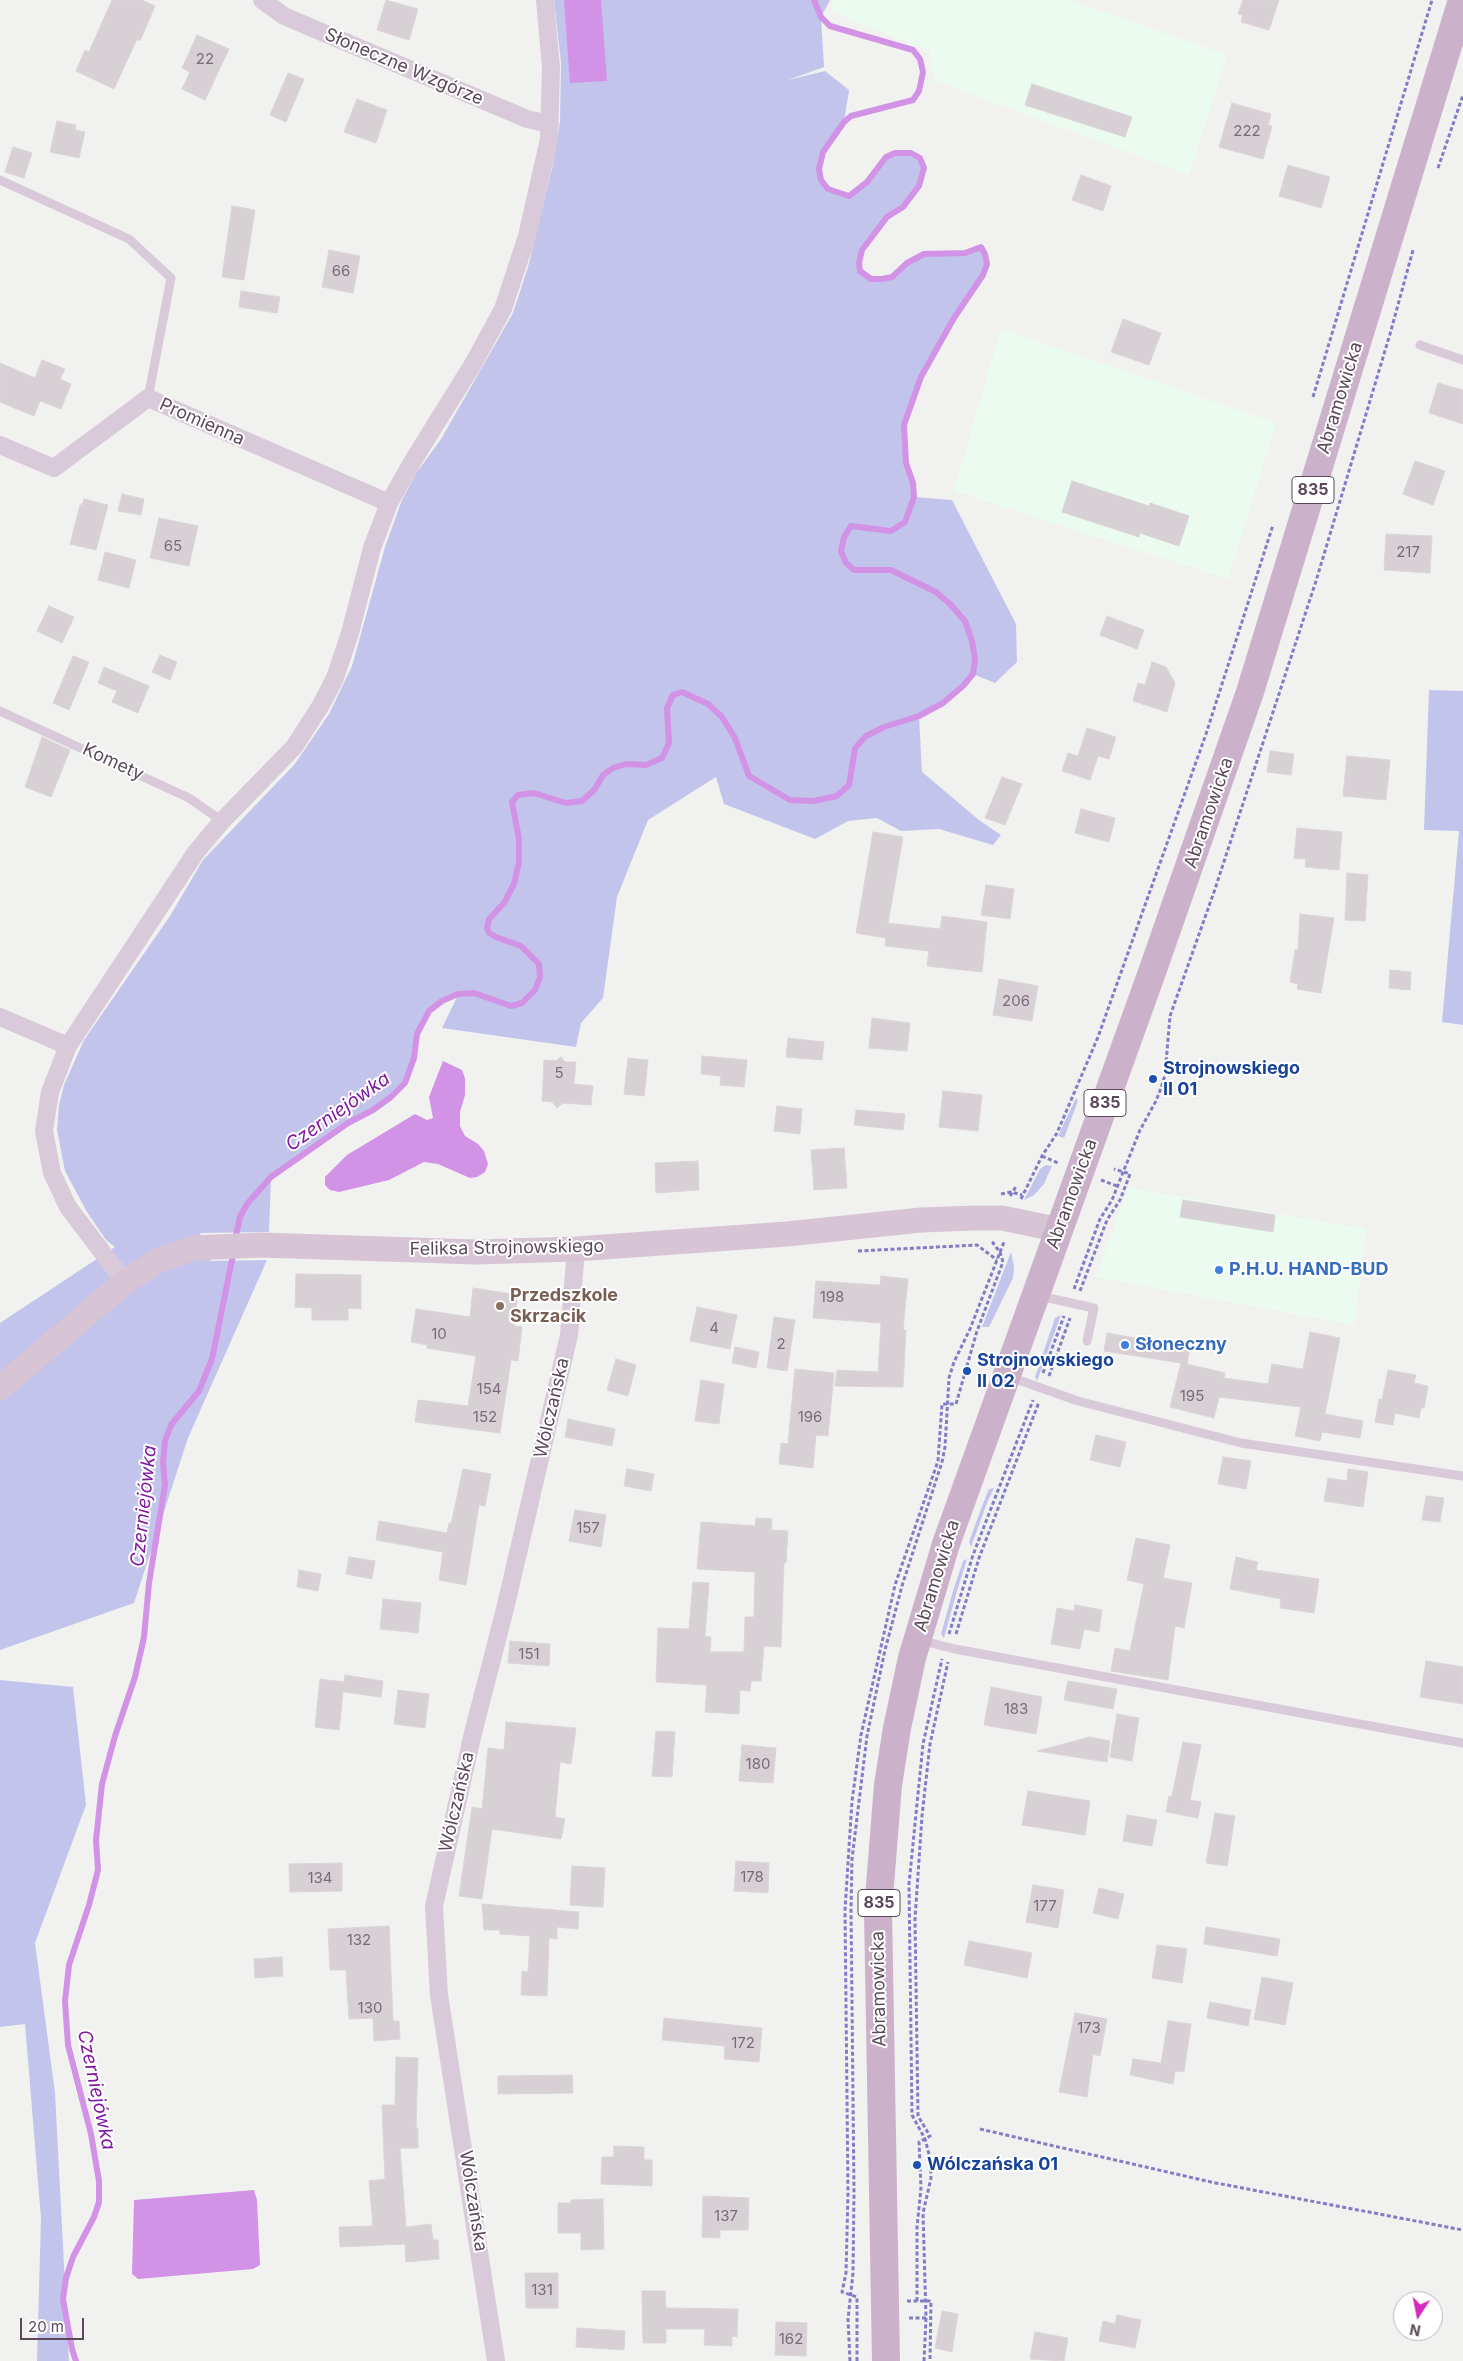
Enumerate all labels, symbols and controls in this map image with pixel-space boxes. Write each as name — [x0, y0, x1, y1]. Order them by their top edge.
street label: Słoneczne Wzgórze — [321, 24, 487, 110]
house number: 22 — [196, 50, 214, 68]
house number: 222 — [1233, 122, 1261, 140]
house number: 66 — [332, 262, 350, 280]
street label: Abramowicka — [1313, 339, 1367, 457]
street label: Promienna — [156, 394, 248, 450]
road number: 835 — [1292, 476, 1334, 504]
house number: 65 — [164, 537, 182, 555]
house number: 217 — [1396, 543, 1420, 561]
street label: Komety — [79, 739, 147, 785]
street label: Abramowicka — [1180, 755, 1238, 871]
house number: 206 — [1002, 992, 1030, 1010]
place label: Strojnowskiego II 01 — [1163, 1058, 1300, 1100]
house number: 5 — [554, 1064, 564, 1082]
water label: Czerniejówka — [281, 1068, 395, 1156]
marker: Strojnowskiego II 01 — [1147, 1073, 1159, 1085]
road number: 835 — [1084, 1090, 1126, 1116]
street label: Abramowicka — [1042, 1136, 1102, 1252]
street label: Feliksa Strojnowskiego — [410, 1236, 604, 1260]
place label: P.H.U. HAND-BUD — [1229, 1259, 1388, 1281]
marker: P.H.U. HAND-BUD — [1213, 1264, 1225, 1276]
place label: Przedszkole Skrzacik — [510, 1285, 618, 1328]
house number: 198 — [820, 1288, 844, 1306]
marker: Przedszkole Skrzacik — [494, 1300, 506, 1312]
house number: 4 — [709, 1319, 719, 1337]
house number: 10 — [431, 1325, 447, 1343]
place label: Słoneczny — [1135, 1334, 1227, 1356]
house number: 2 — [776, 1335, 786, 1353]
marker: Słoneczny — [1119, 1339, 1131, 1351]
place label: Strojnowskiego II 02 — [977, 1350, 1114, 1392]
street label: Wólczańska — [530, 1356, 574, 1460]
marker: Strojnowskiego II 02 — [961, 1365, 973, 1377]
house number: 154 — [477, 1380, 501, 1398]
house number: 195 — [1180, 1387, 1204, 1405]
house number: 152 — [473, 1408, 497, 1426]
house number: 196 — [798, 1408, 822, 1426]
water label: Czerniejówka — [126, 1444, 162, 1568]
street label: Abramowicka — [910, 1517, 964, 1635]
house number: 157 — [576, 1519, 600, 1537]
house number: 151 — [518, 1645, 540, 1663]
house number: 183 — [1004, 1700, 1028, 1718]
street label: Wólczańska — [435, 1750, 479, 1854]
house number: 180 — [746, 1755, 770, 1773]
house number: 178 — [740, 1868, 764, 1886]
house number: 134 — [307, 1869, 333, 1887]
road number: 835 — [858, 1890, 900, 1916]
house number: 177 — [1033, 1897, 1057, 1915]
house number: 132 — [347, 1931, 371, 1949]
street label: Abramowicka — [867, 1931, 891, 2047]
house number: 130 — [358, 1999, 382, 2017]
house number: 173 — [1077, 2019, 1101, 2037]
water label: Czerniejówka — [72, 2028, 120, 2152]
house number: 172 — [731, 2034, 755, 2052]
street label: Wólczańska — [454, 2149, 492, 2253]
place label: Wólczańska 01 — [927, 2154, 1058, 2176]
marker: Wólczańska 01 — [911, 2159, 923, 2171]
house number: 137 — [714, 2207, 738, 2225]
house number: 131 — [531, 2281, 553, 2299]
north arrow — [1393, 2291, 1443, 2341]
scale bar — [22, 2308, 86, 2340]
text: 20 m — [28, 2317, 64, 2336]
text: N — [1408, 2321, 1422, 2340]
house number: 162 — [779, 2330, 803, 2348]

